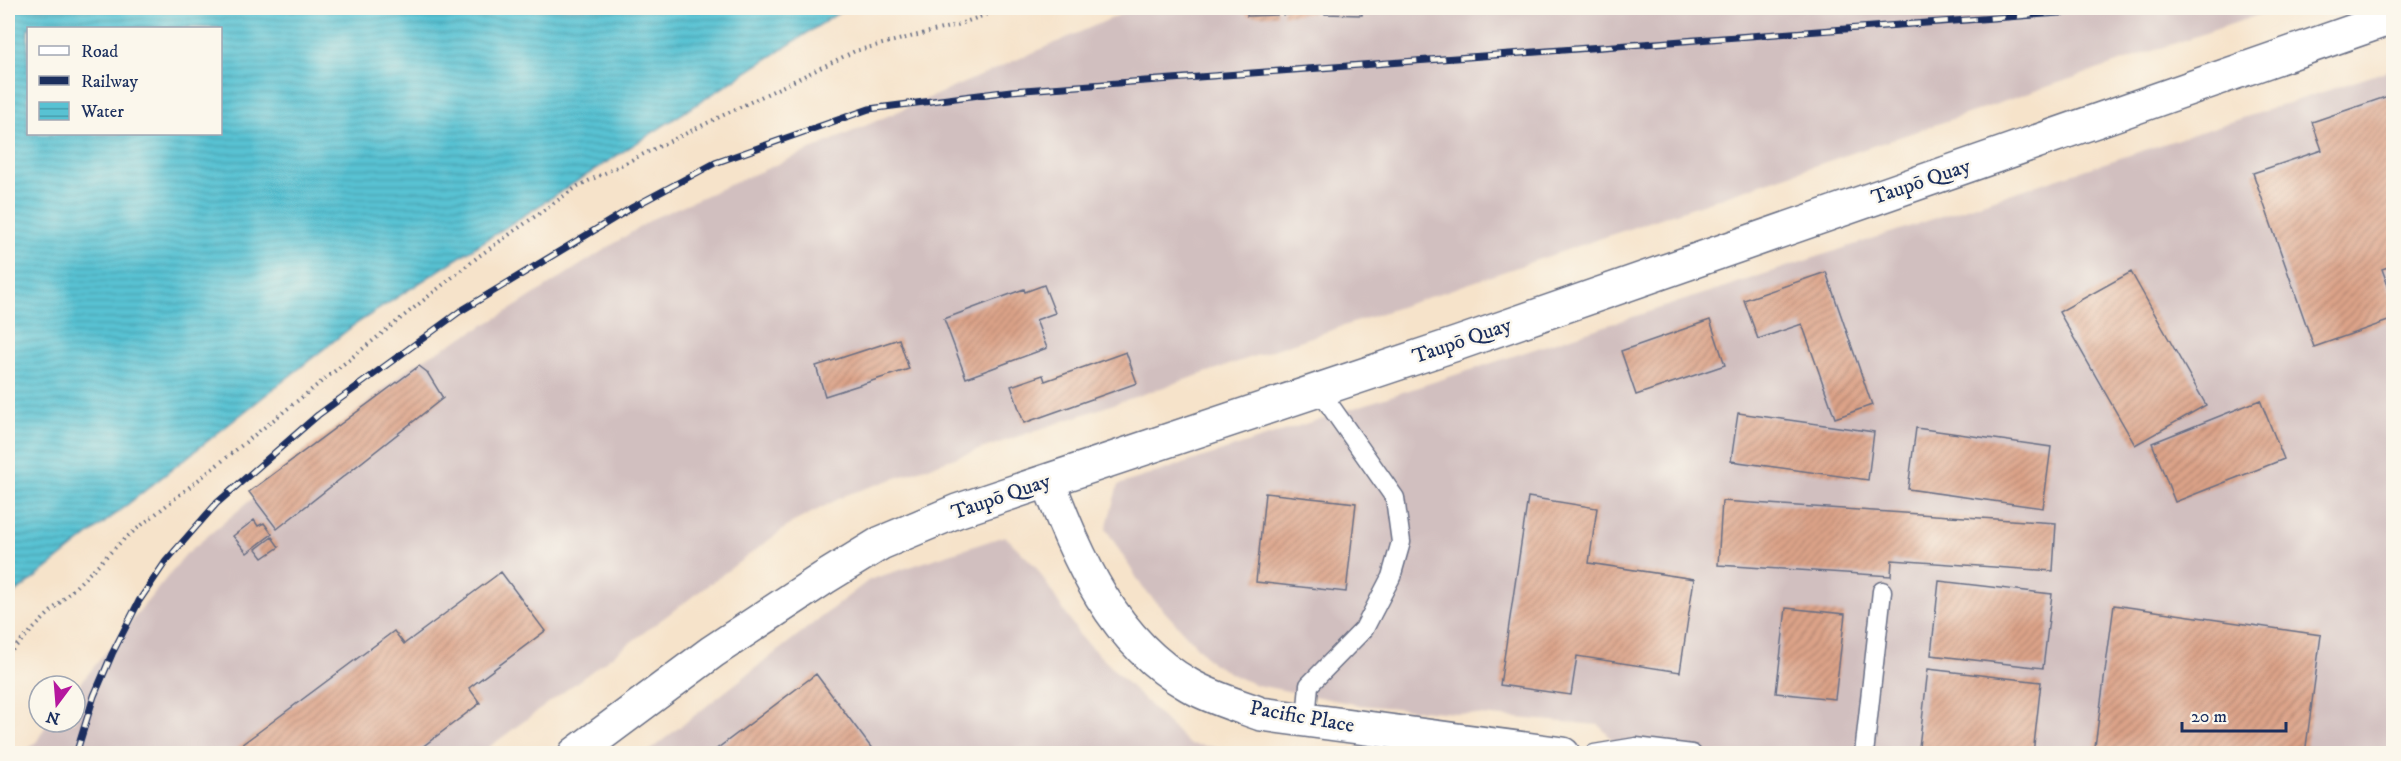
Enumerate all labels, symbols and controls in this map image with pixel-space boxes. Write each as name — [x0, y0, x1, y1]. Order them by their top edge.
legend — [27, 27, 222, 135]
text: Road — [81, 41, 118, 63]
text: Railway — [81, 71, 139, 93]
text: Water — [80, 101, 124, 123]
street label: Taupō Quay — [1868, 153, 1975, 211]
street label: Taupō Quay — [1409, 312, 1516, 370]
street label: Taupō Quay — [948, 468, 1055, 526]
north arrow — [27, 674, 87, 734]
street label: Pacific Place — [1248, 695, 1357, 739]
scale bar — [2182, 695, 2286, 733]
text: N — [44, 706, 62, 729]
text: 20 m — [2191, 706, 2227, 728]

